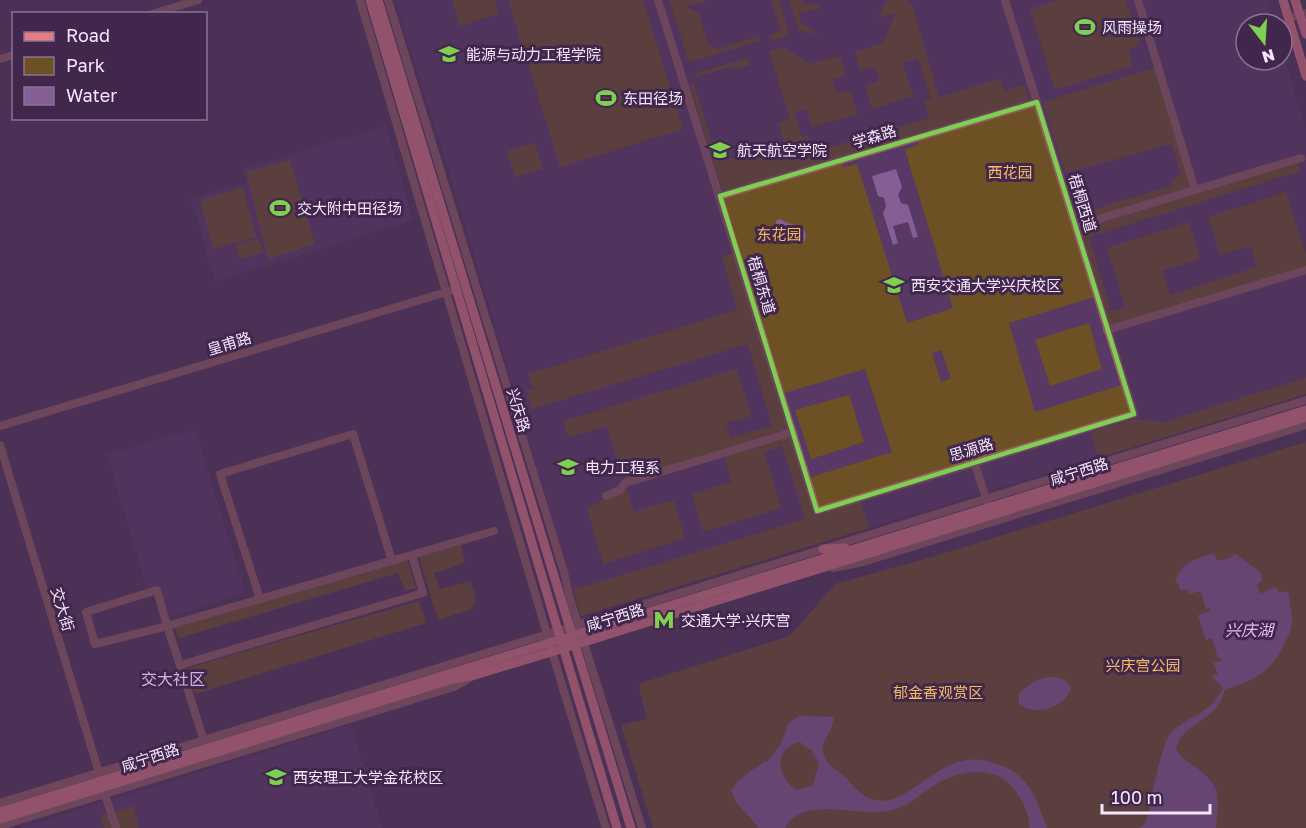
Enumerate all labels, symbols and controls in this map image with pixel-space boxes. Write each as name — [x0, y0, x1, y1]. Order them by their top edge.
legend — [12, 12, 207, 120]
north arrow — [1234, 12, 1294, 72]
sports icon: 风雨操场 — [1073, 15, 1097, 39]
place label: 风雨操场 — [1102, 18, 1162, 36]
text: Road — [66, 24, 110, 46]
school or university icon: 能源与动力工程学院 — [437, 42, 461, 66]
place label: 能源与动力工程学院 — [466, 45, 601, 63]
text: N — [1260, 45, 1277, 68]
text: Park — [66, 54, 105, 76]
text: Water — [66, 84, 117, 106]
sports icon: 东田径场 — [594, 86, 618, 110]
place label: 东田径场 — [623, 89, 683, 107]
street label: 学森路 — [850, 121, 898, 151]
school or university icon: 航天航空学院 — [708, 138, 732, 162]
place label: 航天航空学院 — [737, 141, 827, 159]
park label: 西花园 — [987, 163, 1033, 181]
street label: 梧桐西道 — [1066, 172, 1100, 234]
sports icon: 交大附中田径场 — [268, 196, 292, 220]
place label: 交大附中田径场 — [297, 199, 402, 217]
park label: 东花园 — [756, 225, 802, 243]
street label: 梧桐东道 — [745, 254, 779, 316]
school or university icon: 西安交通大学兴庆校区 — [882, 273, 906, 297]
place label: 西安交通大学兴庆校区 — [911, 276, 1061, 294]
street label: 皇甫路 — [205, 328, 253, 358]
street label: 兴庆路 — [504, 386, 534, 434]
street label: 思源路 — [947, 434, 995, 464]
street label: 咸宁西路 — [1048, 454, 1110, 488]
school or university icon: 电力工程系 — [556, 455, 580, 479]
place label: 电力工程系 — [585, 458, 660, 476]
street label: 交大街 — [48, 585, 78, 633]
street label: 咸宁西路 — [584, 600, 646, 634]
metro station icon: 交通大学·兴庆宫 — [652, 608, 676, 632]
place label: 交通大学·兴庆宫 — [681, 611, 791, 629]
water label: 兴庆湖 — [1225, 620, 1276, 640]
park label: 兴庆宫公园 — [1105, 656, 1181, 674]
district label: 交大社区 — [141, 669, 205, 689]
park label: 郁金香观赏区 — [893, 683, 983, 701]
street label: 咸宁西路 — [119, 739, 181, 775]
school or university icon: 西安理工大学金花校区 — [264, 765, 288, 789]
place label: 西安理工大学金花校区 — [293, 768, 443, 786]
scale bar — [1102, 777, 1210, 815]
text: 100 m — [1111, 786, 1162, 808]

